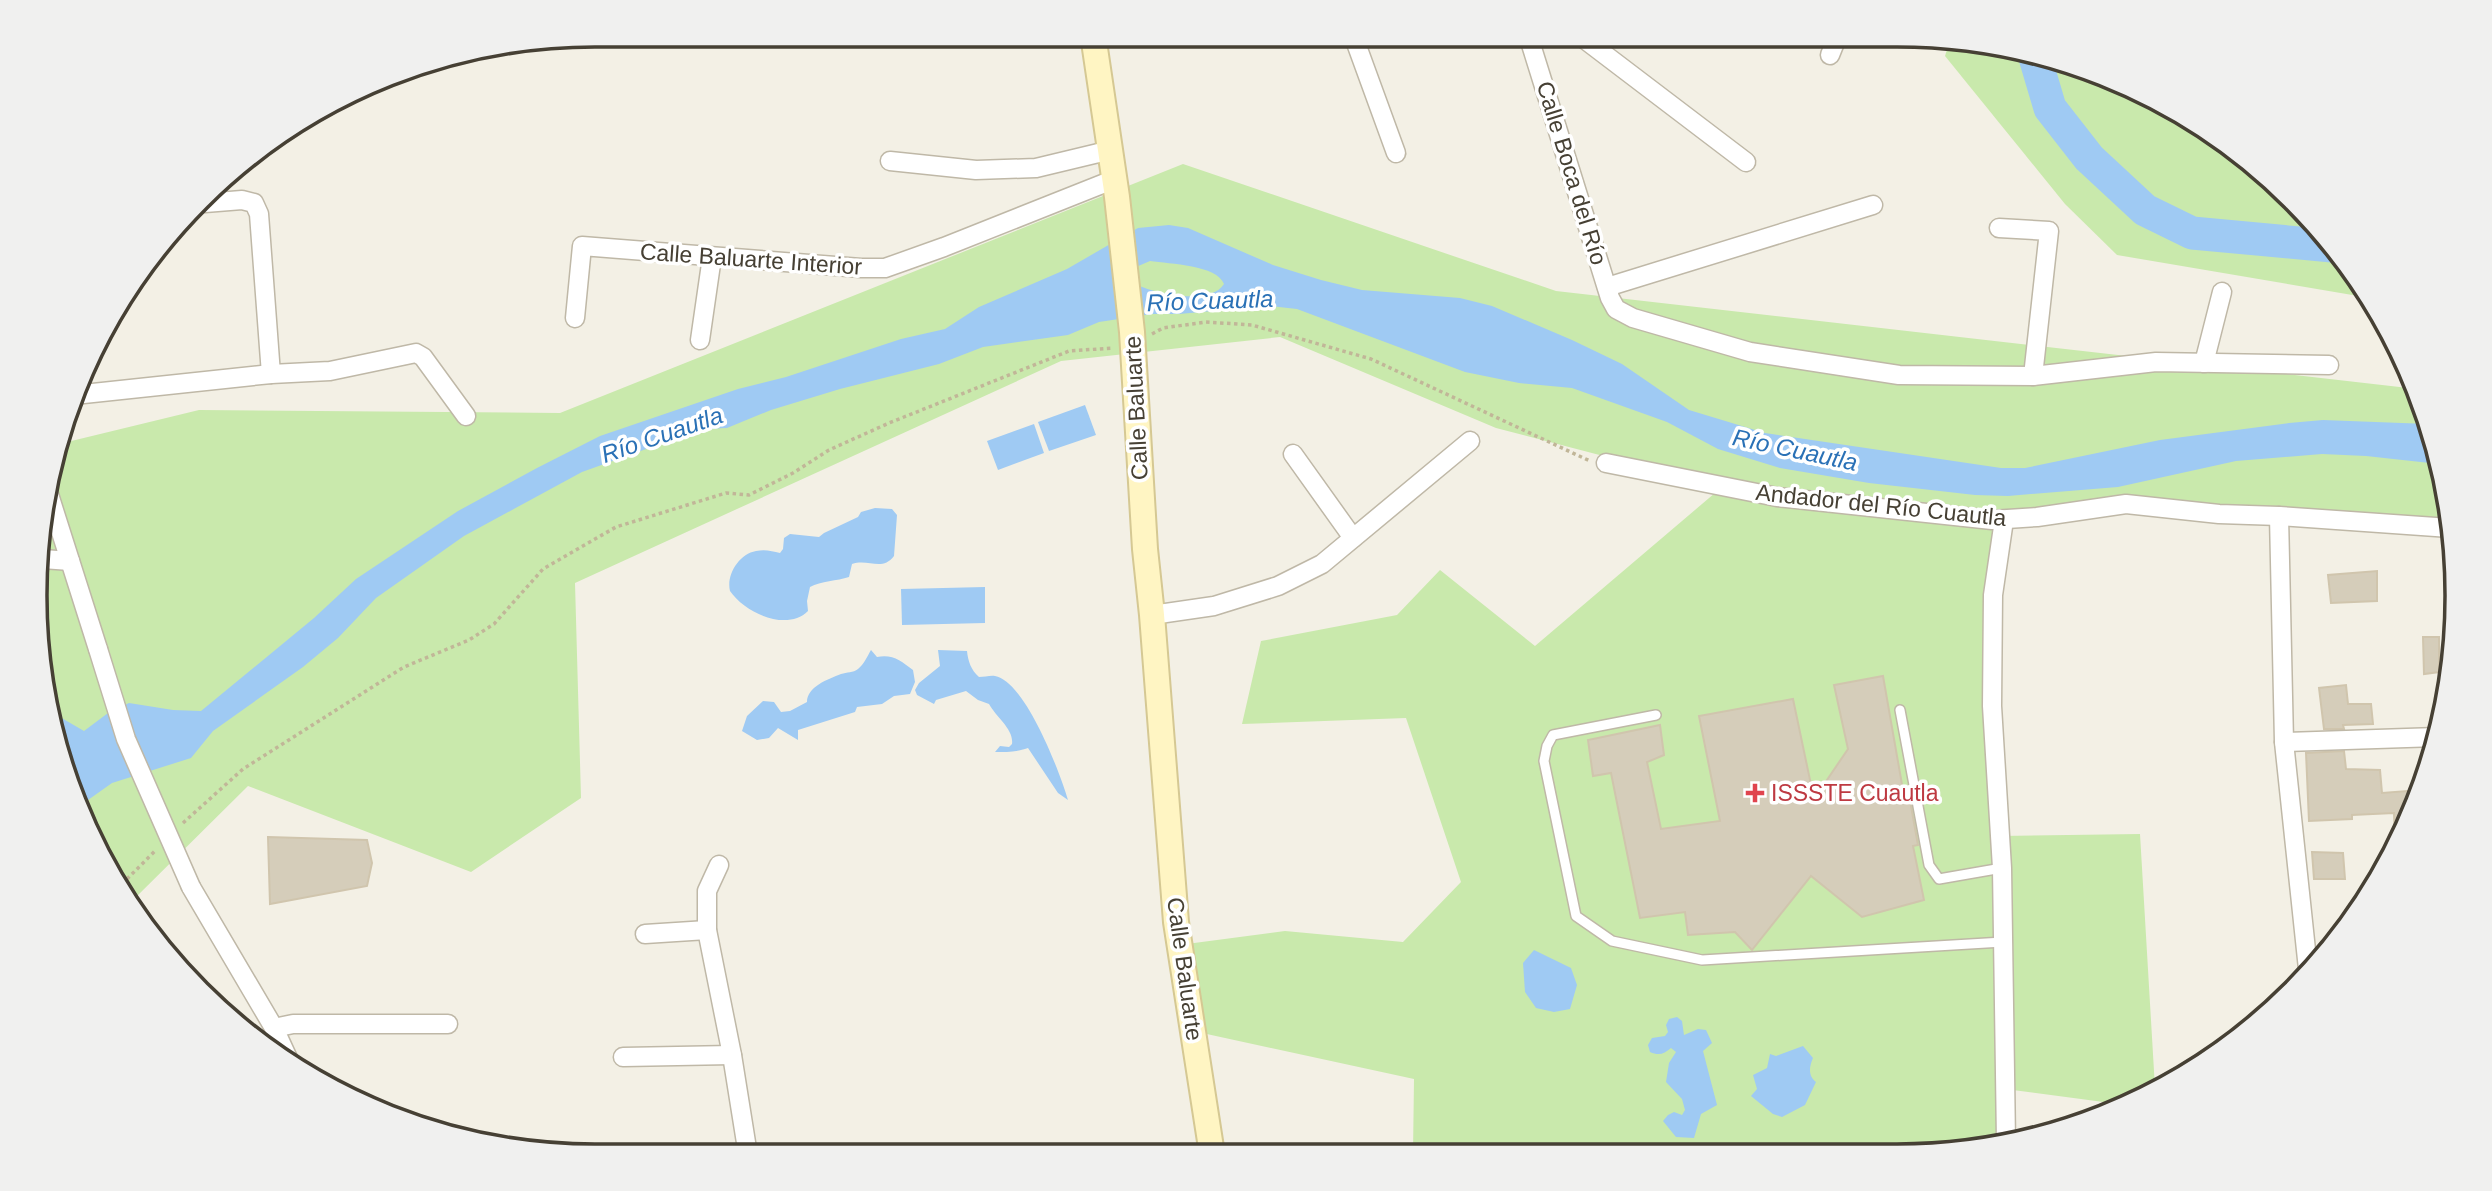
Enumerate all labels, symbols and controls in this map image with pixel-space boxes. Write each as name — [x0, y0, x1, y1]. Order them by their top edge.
street label: Calle Boca del Río — [1532, 78, 1612, 268]
street label: Calle Baluarte Interior — [639, 238, 863, 280]
water label: Río Cuautla — [1146, 285, 1274, 316]
street label: Calle Baluarte — [1119, 335, 1153, 481]
water label: Río Cuautla — [598, 401, 726, 468]
water label: Río Cuautla — [1730, 423, 1860, 476]
street label: Andador del Río Cuautla — [1754, 479, 2008, 531]
place label: ISSSTE Cuautla — [1771, 780, 1939, 806]
marker: ISSSTE Cuautla — [1745, 783, 1765, 803]
street label: Calle Baluarte — [1162, 896, 1208, 1042]

